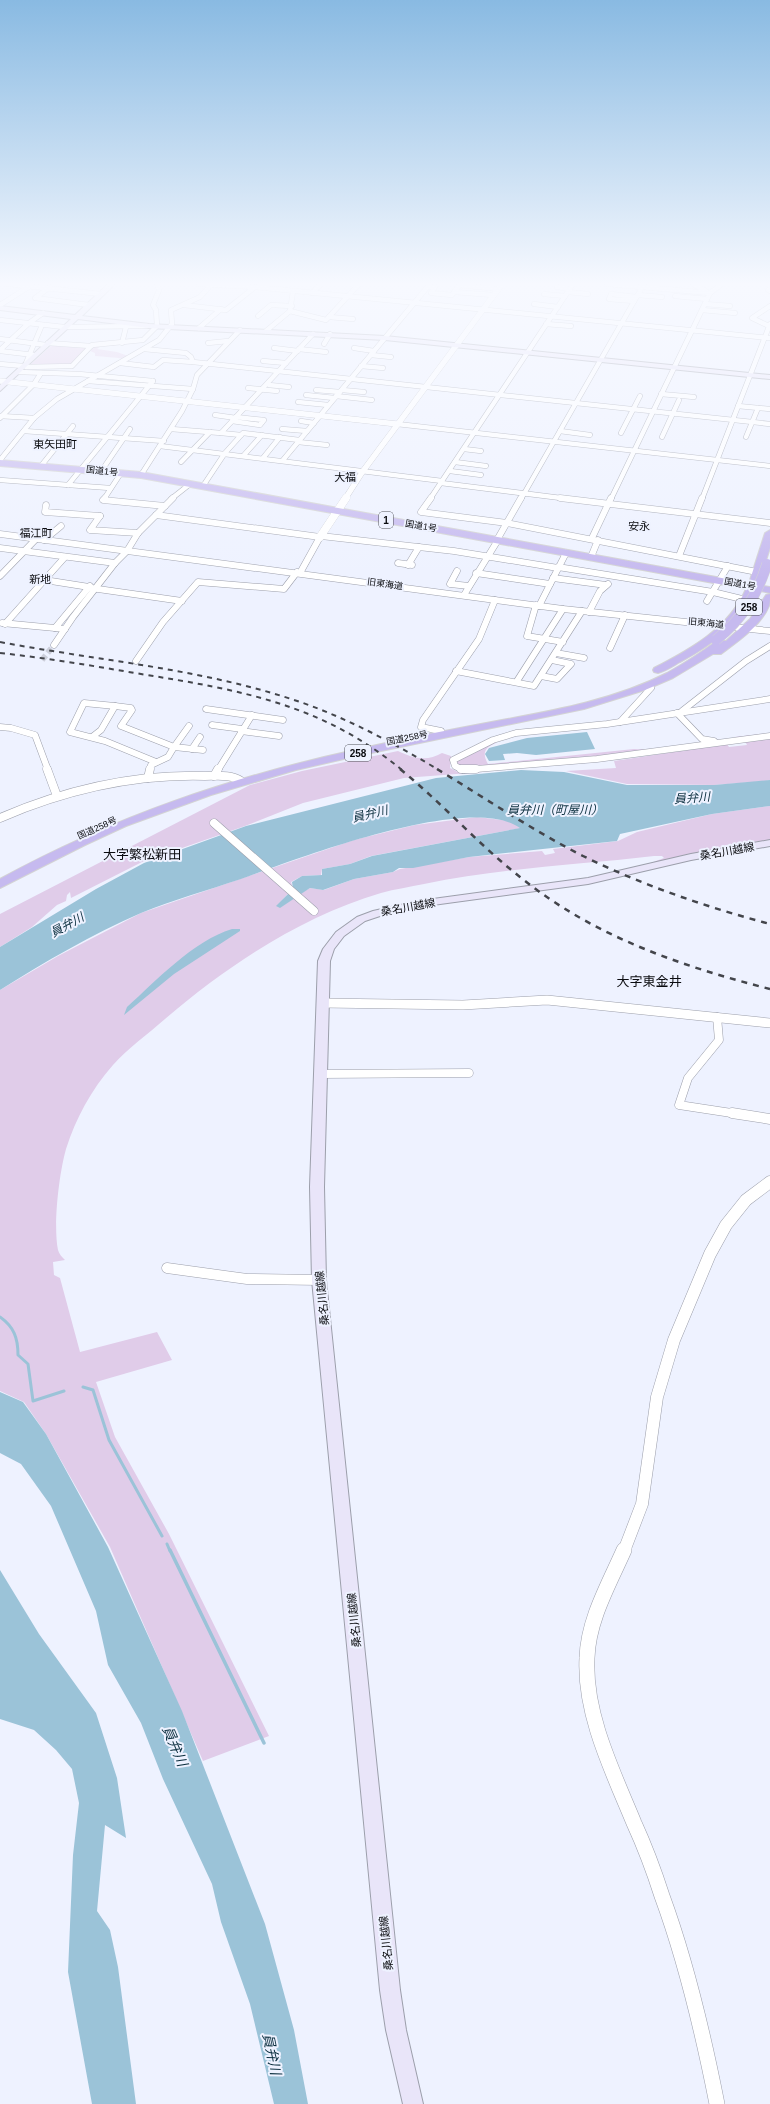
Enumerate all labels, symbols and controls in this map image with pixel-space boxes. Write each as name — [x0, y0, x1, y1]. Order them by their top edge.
district label: 東矢田町 — [33, 438, 77, 450]
street label: 国道1号 — [86, 464, 118, 478]
district label: 大福 — [334, 471, 356, 483]
road number: 1 — [379, 512, 393, 528]
street label: 国道1号 — [404, 518, 438, 534]
district label: 安永 — [628, 520, 650, 532]
district label: 福江町 — [20, 527, 53, 539]
district label: 新地 — [29, 573, 51, 585]
street label: 国道1号 — [723, 576, 757, 592]
street label: 旧東海道 — [366, 577, 404, 591]
road number: 258 — [736, 599, 762, 615]
street label: 旧東海道 — [688, 616, 724, 630]
street label: 国道258号 — [385, 729, 429, 747]
road number: 258 — [345, 745, 371, 761]
water label: 員弁川 — [674, 790, 712, 806]
water label: 員弁川 — [351, 803, 391, 825]
water label: 員弁川（町屋川） — [507, 803, 603, 817]
street label: 国道258号 — [76, 815, 118, 841]
street label: 桑名川越線 — [699, 840, 755, 862]
district label: 大字繁松新田 — [103, 847, 181, 862]
street label: 桑名川越線 — [380, 896, 436, 918]
water label: 員弁川 — [48, 909, 88, 940]
district label: 大字東金井 — [616, 974, 682, 989]
street label: 桑名川越線 — [313, 1270, 331, 1326]
street label: 桑名川越線 — [345, 1592, 363, 1648]
water label: 員弁川 — [159, 1724, 191, 1770]
street label: 桑名川越線 — [377, 1915, 395, 1971]
water label: 員弁川 — [260, 2032, 285, 2078]

